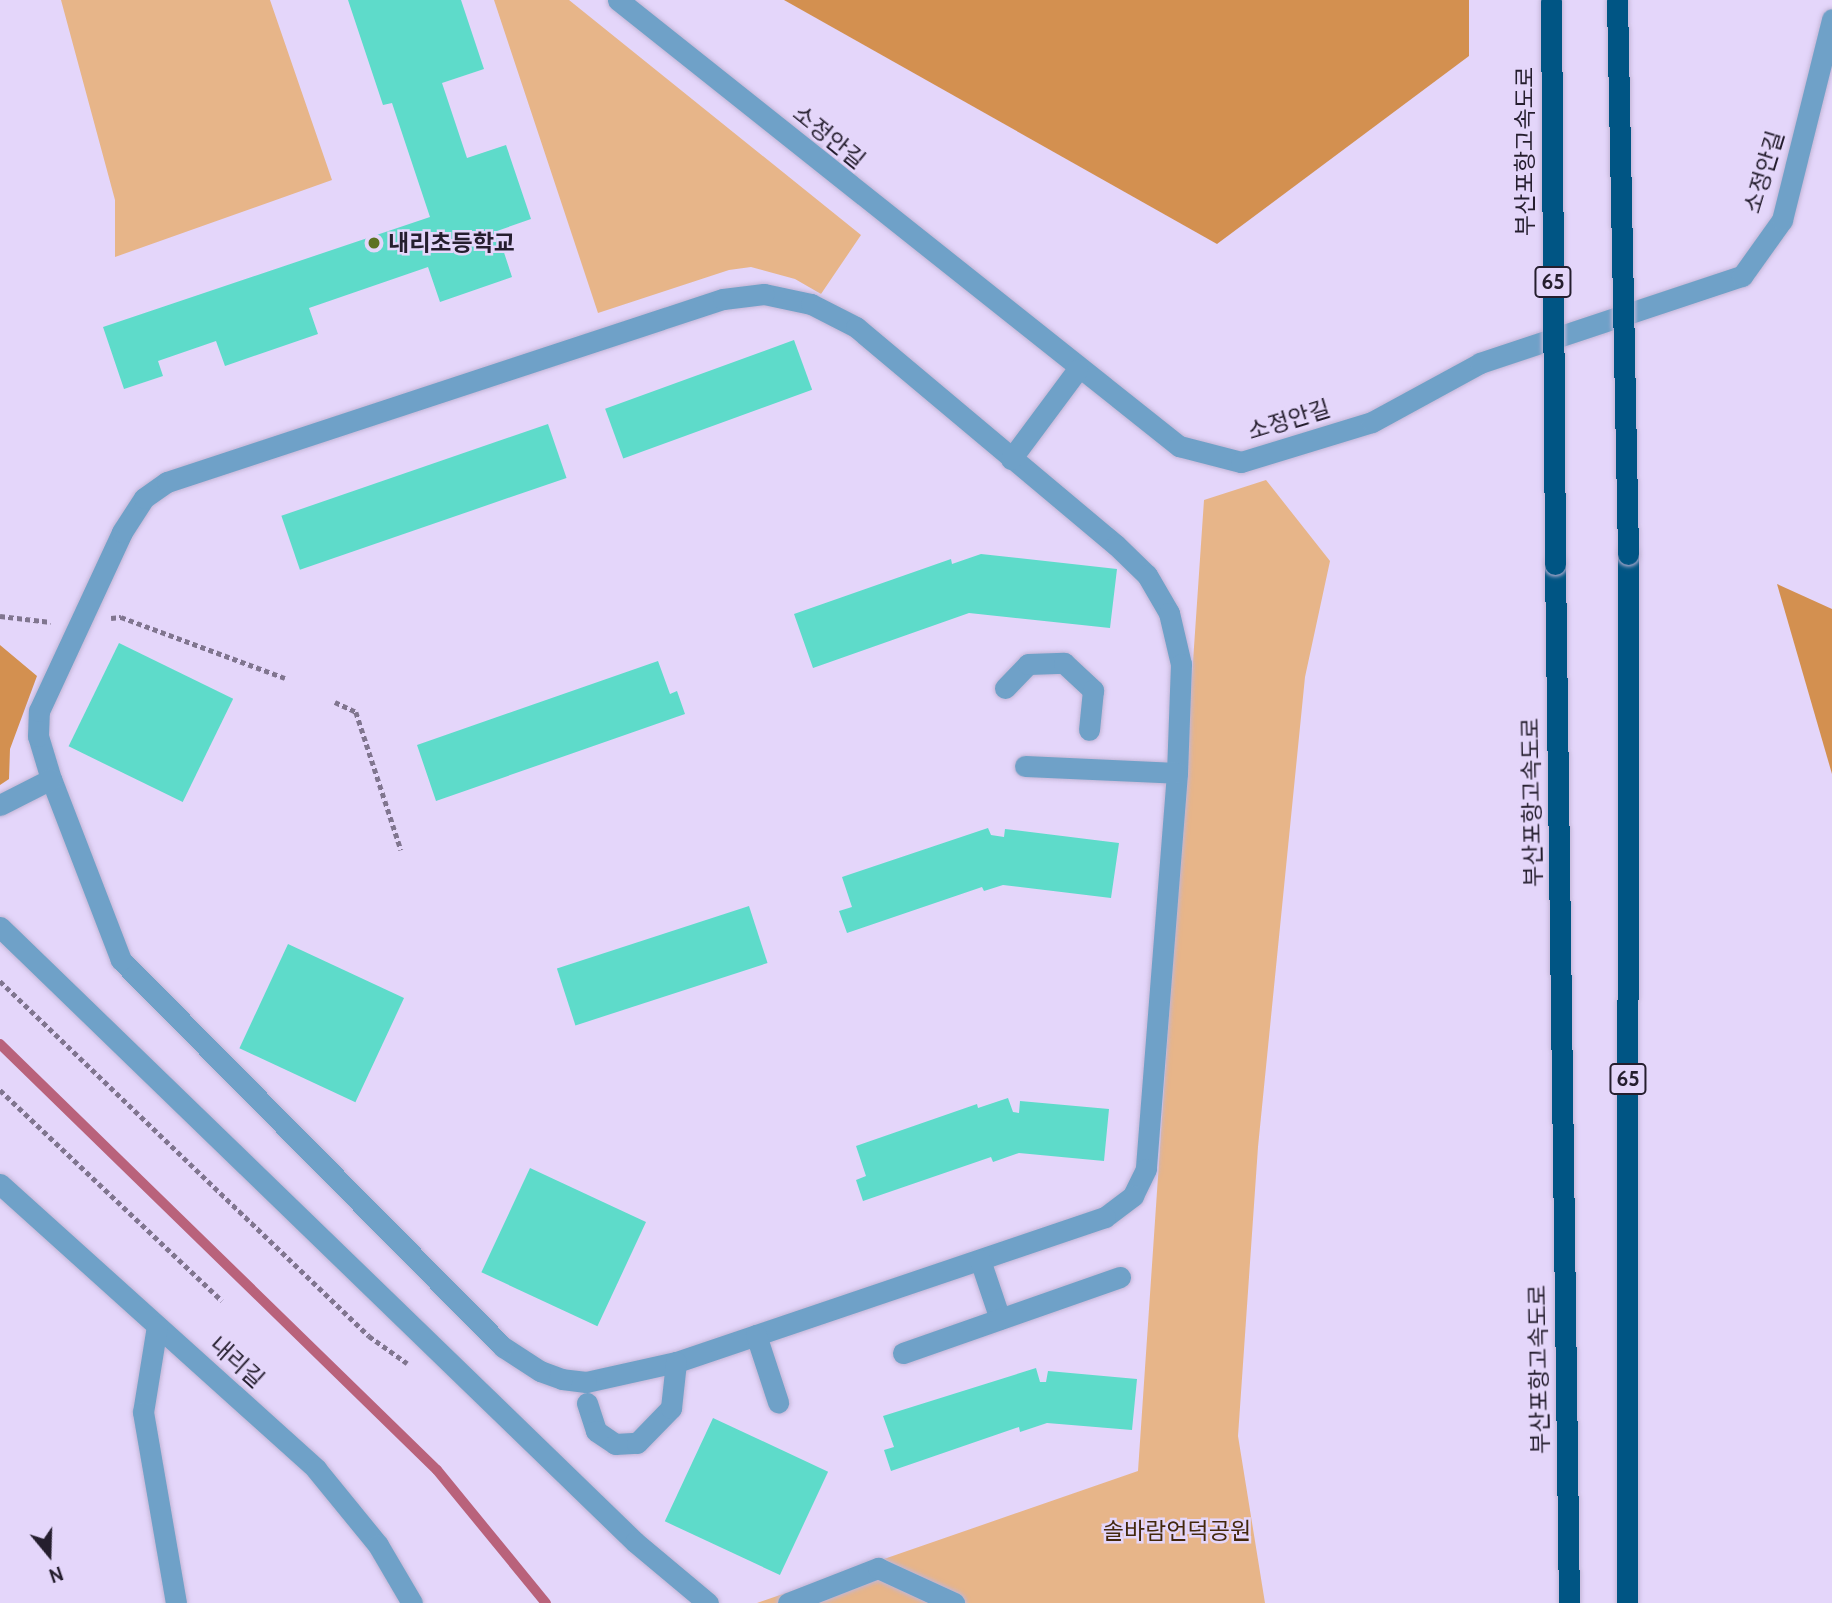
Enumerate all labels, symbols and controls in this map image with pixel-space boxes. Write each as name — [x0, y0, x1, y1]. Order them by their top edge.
street label: 부산포항고속도로 — [1511, 66, 1539, 236]
street label: 소정안길 — [787, 100, 871, 174]
street label: 소정안길 — [1738, 127, 1790, 217]
place label: 내리초등학교 — [388, 229, 515, 257]
marker: 내리초등학교 — [366, 235, 382, 251]
road number: 65 — [1534, 264, 1572, 300]
street label: 소정안길 — [1244, 394, 1334, 446]
street label: 부산포항고속도로 — [1517, 717, 1547, 887]
road number: 65 — [1609, 1062, 1647, 1096]
street label: 부산포항고속도로 — [1524, 1284, 1554, 1454]
street label: 내리길 — [204, 1331, 270, 1393]
park label: 솔바람언덕공원 — [1103, 1517, 1251, 1545]
north arrow — [14, 1519, 84, 1589]
text: N — [46, 1561, 66, 1587]

